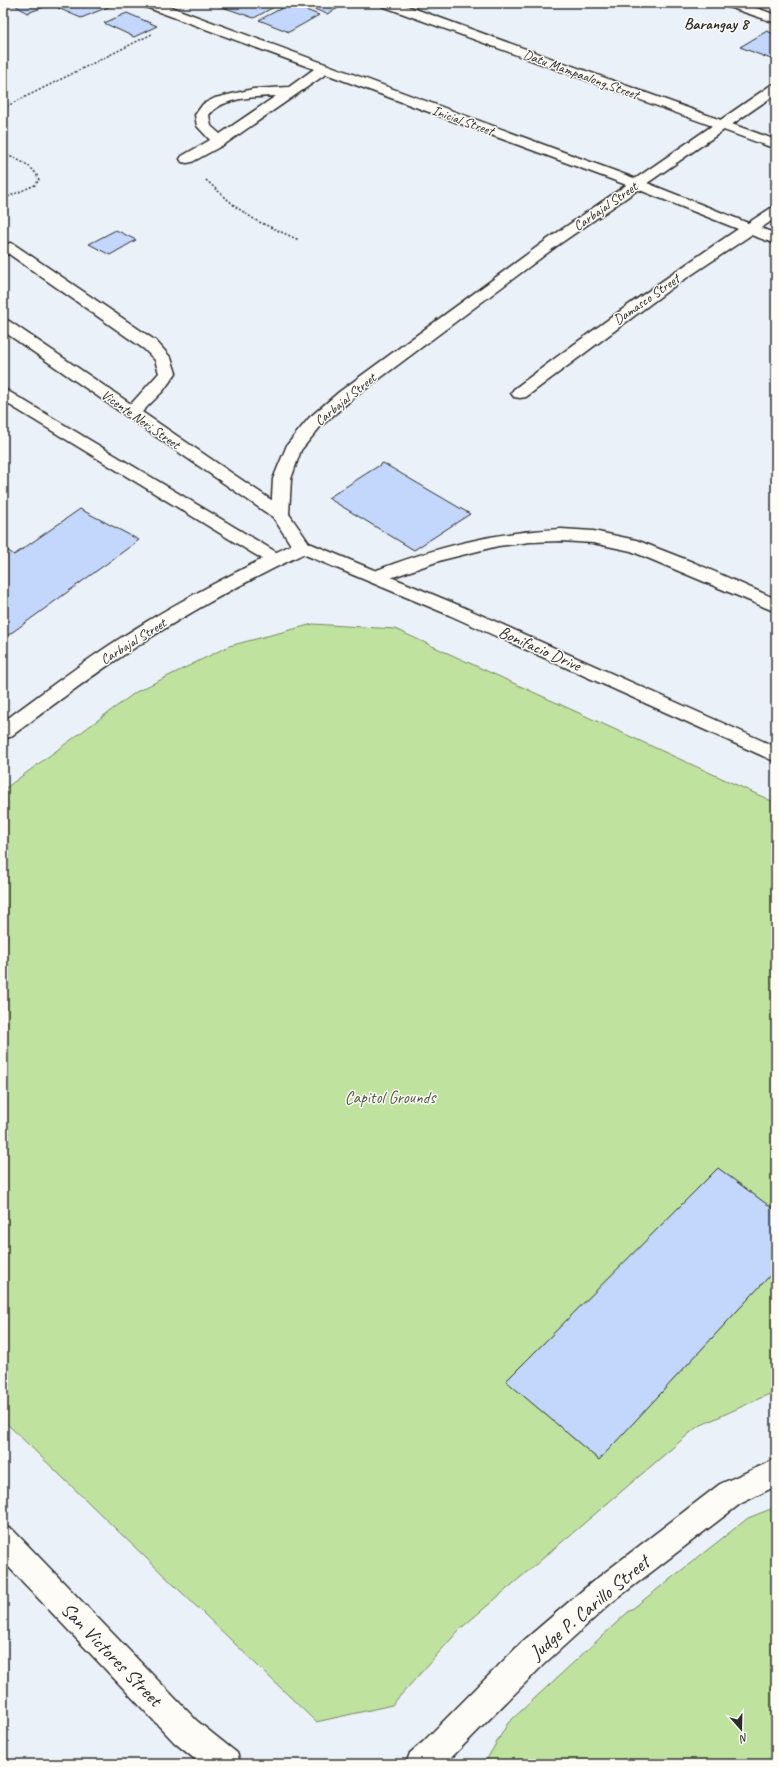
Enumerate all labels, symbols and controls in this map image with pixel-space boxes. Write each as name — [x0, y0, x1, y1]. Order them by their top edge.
district label: Barangay 8 — [684, 14, 750, 34]
street label: Datu Mampaalong Street — [521, 46, 643, 104]
street label: Inicial Street — [430, 102, 498, 140]
street label: Carbajal Street — [570, 177, 642, 235]
street label: Damasco Street — [610, 269, 684, 328]
street label: Carbajal Street — [311, 369, 380, 429]
street label: Vicente Neri Street — [98, 386, 184, 454]
street label: Carbajal Street — [97, 614, 170, 668]
street label: Bonifacio Drive — [495, 621, 585, 676]
park label: Capitol Grounds — [345, 1087, 437, 1108]
street label: Judge P. Carillo Street — [523, 1548, 657, 1665]
street label: San Victores Street — [56, 1597, 169, 1713]
north arrow — [721, 1709, 761, 1749]
text: N — [737, 1731, 750, 1747]

